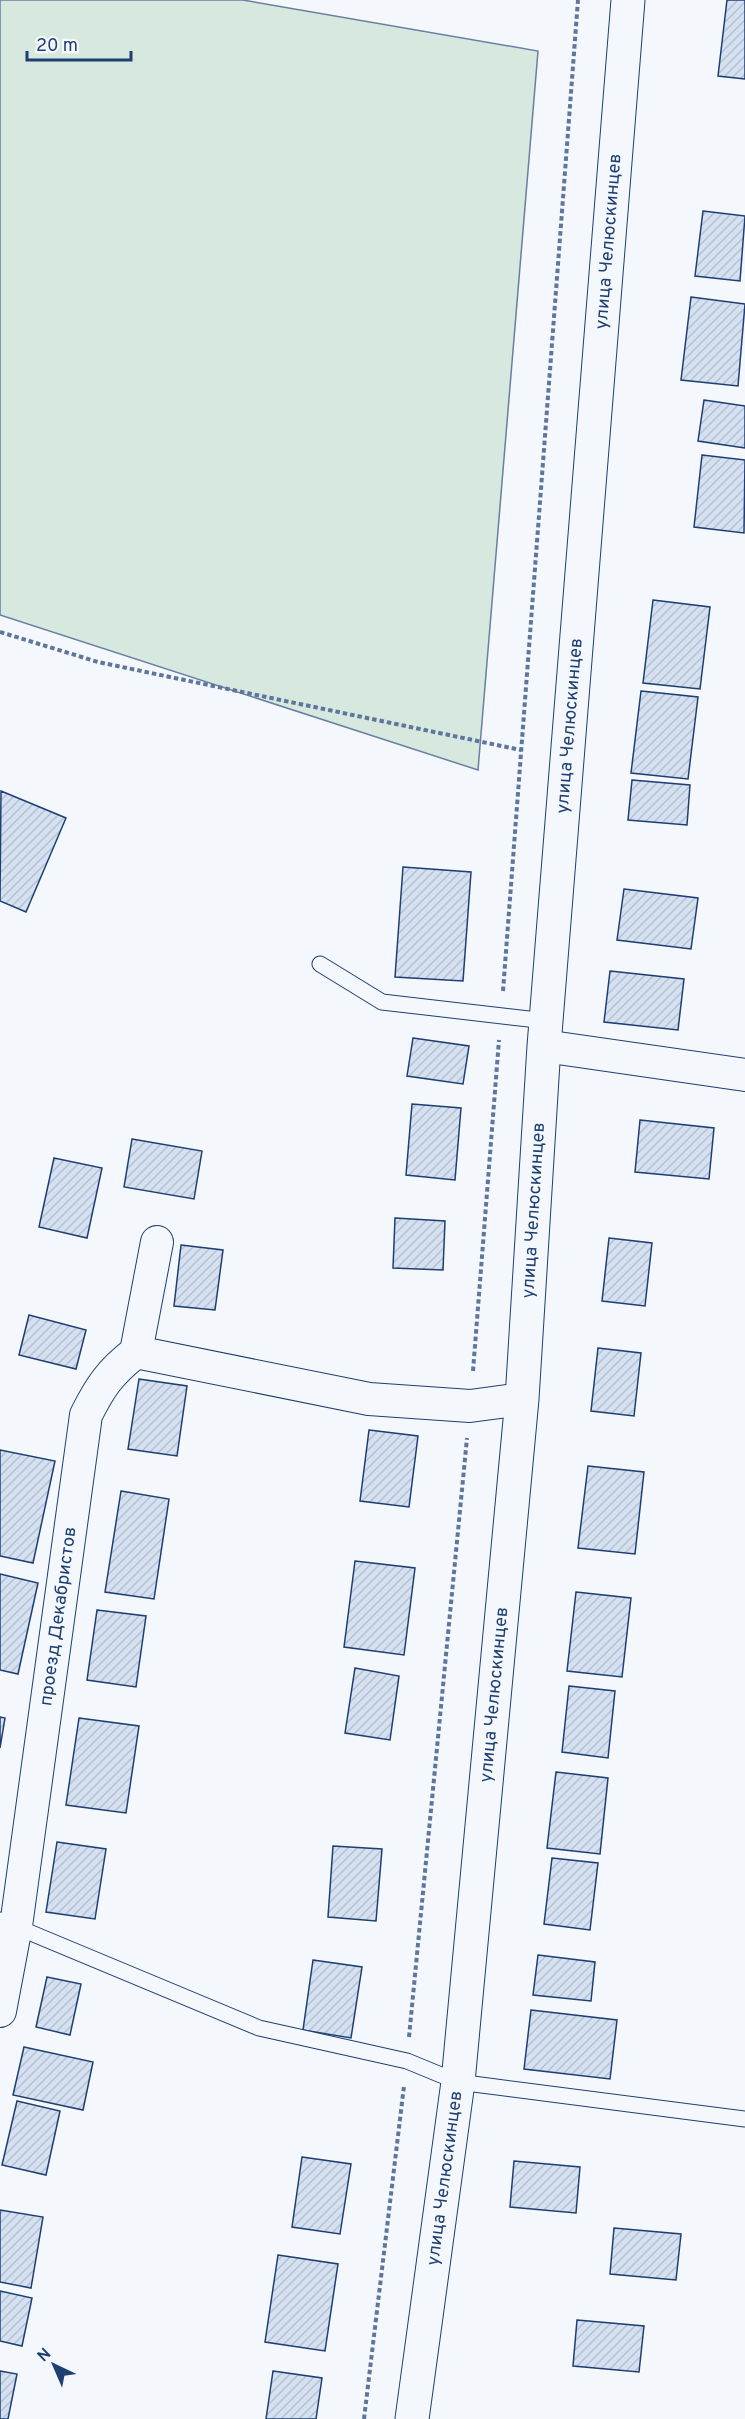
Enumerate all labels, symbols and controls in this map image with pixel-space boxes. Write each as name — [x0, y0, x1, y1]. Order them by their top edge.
scale bar — [27, 24, 130, 62]
text: 20 m — [36, 35, 78, 58]
street label: улица Челюскинцев — [590, 153, 627, 330]
street label: улица Челюскинцев — [551, 637, 588, 815]
street label: улица Челюскинцев — [517, 1122, 551, 1299]
street label: проезд Декабристов — [35, 1525, 82, 1707]
street label: улица Челюскинцев — [475, 1606, 514, 1784]
street label: улица Челюскинцев — [422, 2089, 468, 2267]
north arrow — [24, 2335, 84, 2395]
text: N — [34, 2344, 56, 2367]

